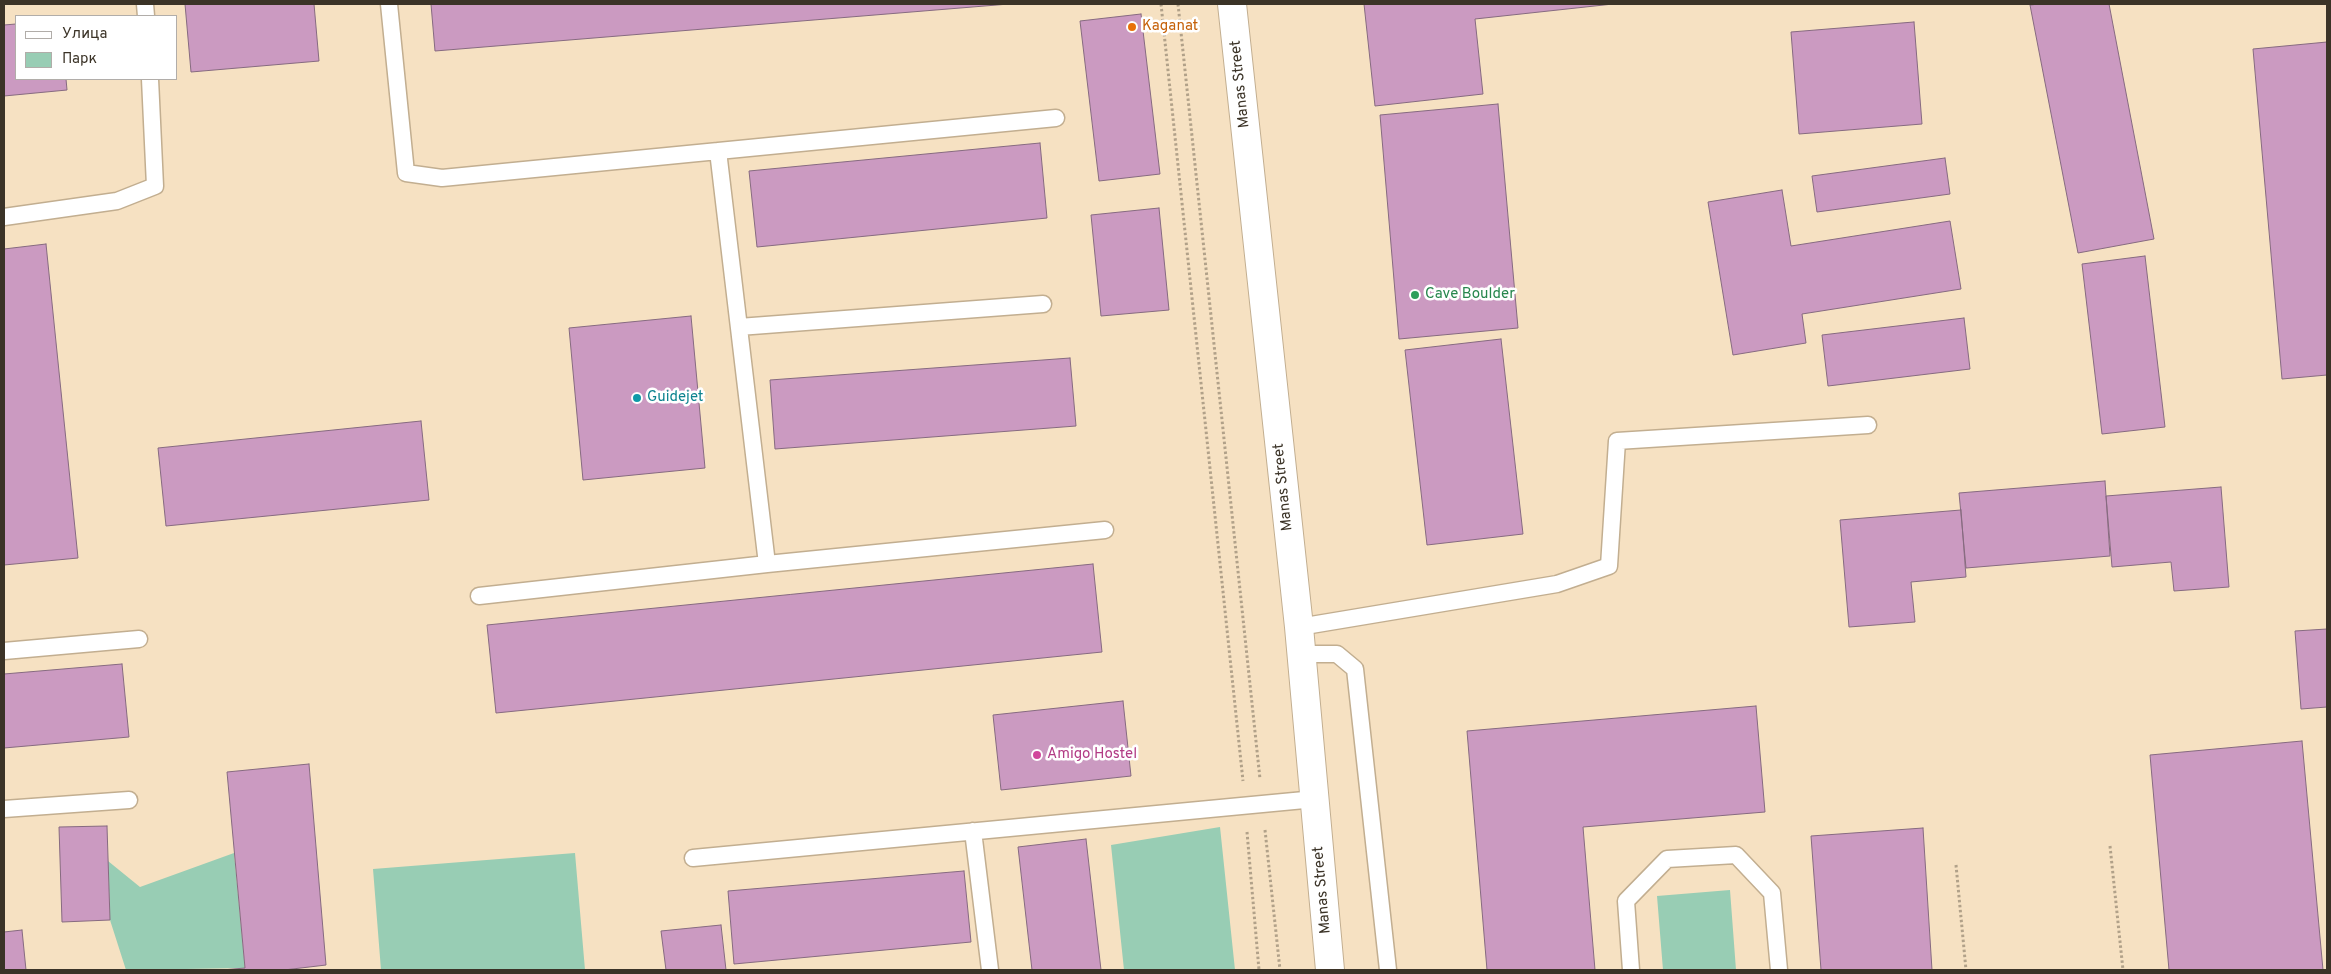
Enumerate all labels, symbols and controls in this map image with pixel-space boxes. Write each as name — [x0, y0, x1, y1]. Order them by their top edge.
legend — [15, 15, 178, 80]
place label: Kaganat — [1142, 18, 1198, 36]
marker: Kaganat — [1126, 21, 1138, 33]
text: Улица — [62, 25, 107, 44]
street label: Manas Street — [1227, 39, 1255, 129]
text: Парк — [62, 50, 97, 69]
place label: Cave Boulder — [1425, 286, 1515, 304]
marker: Cave Boulder — [1409, 289, 1421, 301]
place label: Guidejet — [647, 389, 703, 407]
marker: Guidejet — [631, 392, 643, 404]
street label: Manas Street — [1270, 442, 1298, 532]
place label: Amigo Hostel — [1047, 746, 1137, 764]
marker: Amigo Hostel — [1031, 749, 1043, 761]
street label: Manas Street — [1310, 845, 1336, 935]

